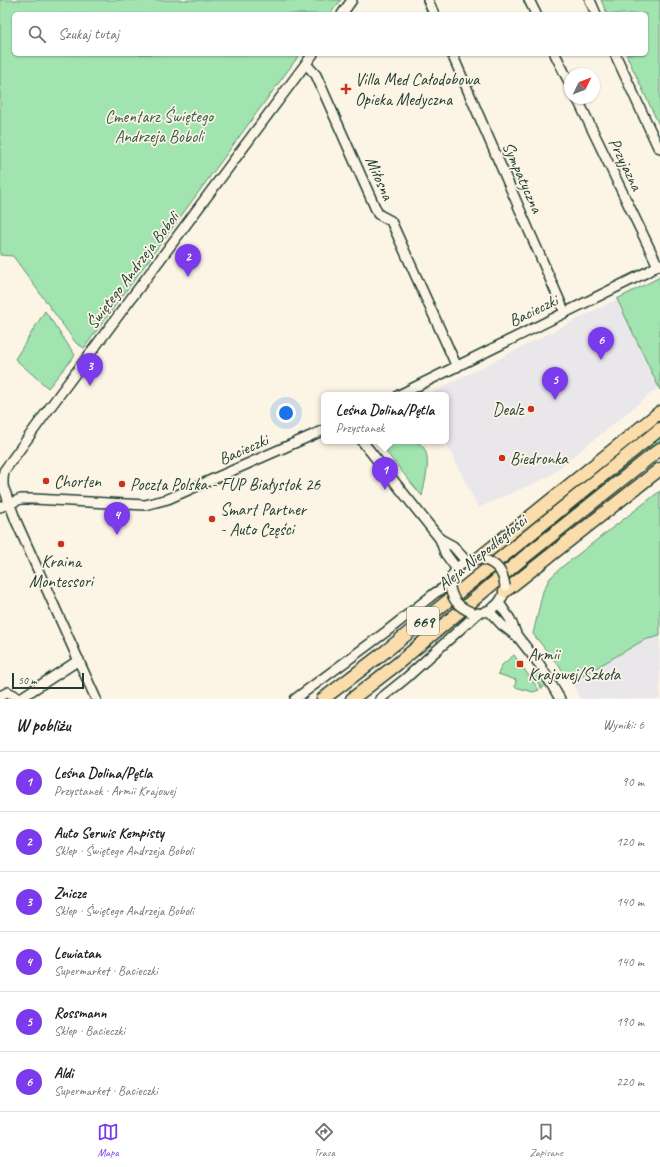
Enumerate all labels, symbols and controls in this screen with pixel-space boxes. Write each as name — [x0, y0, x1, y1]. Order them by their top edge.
search box — [12, 12, 648, 56]
icon: search — [26, 23, 48, 45]
text: Szukaj tutaj — [58, 25, 119, 44]
north arrow — [564, 68, 600, 104]
place label: Villa Med Całodobowa Opieka Medyczna — [355, 69, 481, 110]
marker: Villa Med Całodobowa Opieka Medyczna — [340, 83, 352, 95]
park label: Cmentarz Świętego Andrzeja Boboli — [105, 105, 215, 147]
street label: Przyjazna — [604, 134, 648, 195]
street label: Sympatyczna — [498, 138, 548, 217]
street label: Miłosna — [361, 153, 399, 204]
street label: Świętego Andrzeja Boboli — [81, 205, 185, 333]
pin: 2 — [175, 244, 201, 277]
street label: Bacieczki — [505, 289, 563, 331]
pin: 6 — [588, 327, 614, 360]
pin: 3 — [77, 353, 103, 386]
pin: 5 — [542, 367, 568, 400]
popup — [321, 392, 449, 444]
place label: Dealz — [492, 399, 525, 420]
text: Leśna Dolina/Pętla — [336, 401, 434, 420]
your location — [276, 403, 296, 423]
marker: Dealz — [526, 404, 536, 414]
text: Przystanek — [336, 420, 384, 436]
street label: Bacieczki — [215, 429, 273, 470]
place label: Biedronka — [510, 448, 569, 469]
marker: Biedronka — [497, 453, 507, 463]
pin: 1 — [372, 457, 398, 490]
place label: Chorten — [54, 471, 102, 492]
place label: Poczta Polska - FUP Białystok 26 — [130, 474, 322, 495]
marker: Chorten — [41, 476, 51, 486]
marker: Poczta Polska - FUP Białystok 26 — [117, 479, 127, 489]
place label: Smart Partner - Auto Części — [220, 499, 308, 540]
pin: 4 — [104, 502, 130, 535]
street label: Aleja Niepodległości — [434, 509, 533, 595]
marker: Smart Partner - Auto Części — [207, 514, 217, 524]
marker: Kraina Montessori — [56, 539, 66, 549]
place label: Kraina Montessori — [29, 551, 95, 592]
road number: 669 — [407, 607, 439, 635]
place label: Armii Krajowej/Szkoła — [528, 644, 622, 685]
marker: Armii Krajowej/Szkoła — [515, 659, 525, 669]
scale bar — [12, 671, 84, 690]
text: 50 m — [18, 673, 37, 687]
text: W pobliżu — [16, 715, 71, 736]
text: Wyniki: 6 — [603, 717, 644, 733]
text: Leśna Dolina/Pętla — [54, 764, 152, 783]
text: 1 — [26, 774, 32, 790]
text: 90 m — [622, 774, 644, 790]
text: Przystanek · Armii Krajowej — [54, 783, 176, 799]
text: Auto Serwis Kempisty — [54, 824, 164, 843]
text: 2 — [26, 834, 32, 850]
text: 120 m — [616, 834, 644, 850]
text: Sklep · Świętego Andrzeja Boboli — [54, 843, 194, 859]
text: Znicze — [54, 884, 86, 903]
text: 3 — [26, 894, 32, 910]
text: 140 m — [616, 894, 644, 910]
text: Sklep · Świętego Andrzeja Boboli — [54, 903, 194, 919]
text: Lewiatan — [54, 944, 101, 963]
text: 4 — [26, 954, 32, 970]
text: 140 m — [616, 954, 644, 970]
text: Supermarket · Bacieczki — [54, 963, 158, 979]
text: Rossmann — [54, 1004, 106, 1023]
text: 5 — [26, 1014, 32, 1030]
text: 190 m — [616, 1014, 644, 1030]
text: Sklep · Bacieczki — [54, 1023, 125, 1039]
text: Aldi — [54, 1064, 73, 1083]
text: 6 — [26, 1074, 32, 1090]
text: 220 m — [616, 1074, 644, 1090]
text: Supermarket · Bacieczki — [54, 1083, 158, 1099]
tab: Mapa — [97, 1121, 119, 1159]
tab: Trasa — [313, 1121, 335, 1159]
tab: Zapisane — [530, 1121, 563, 1159]

